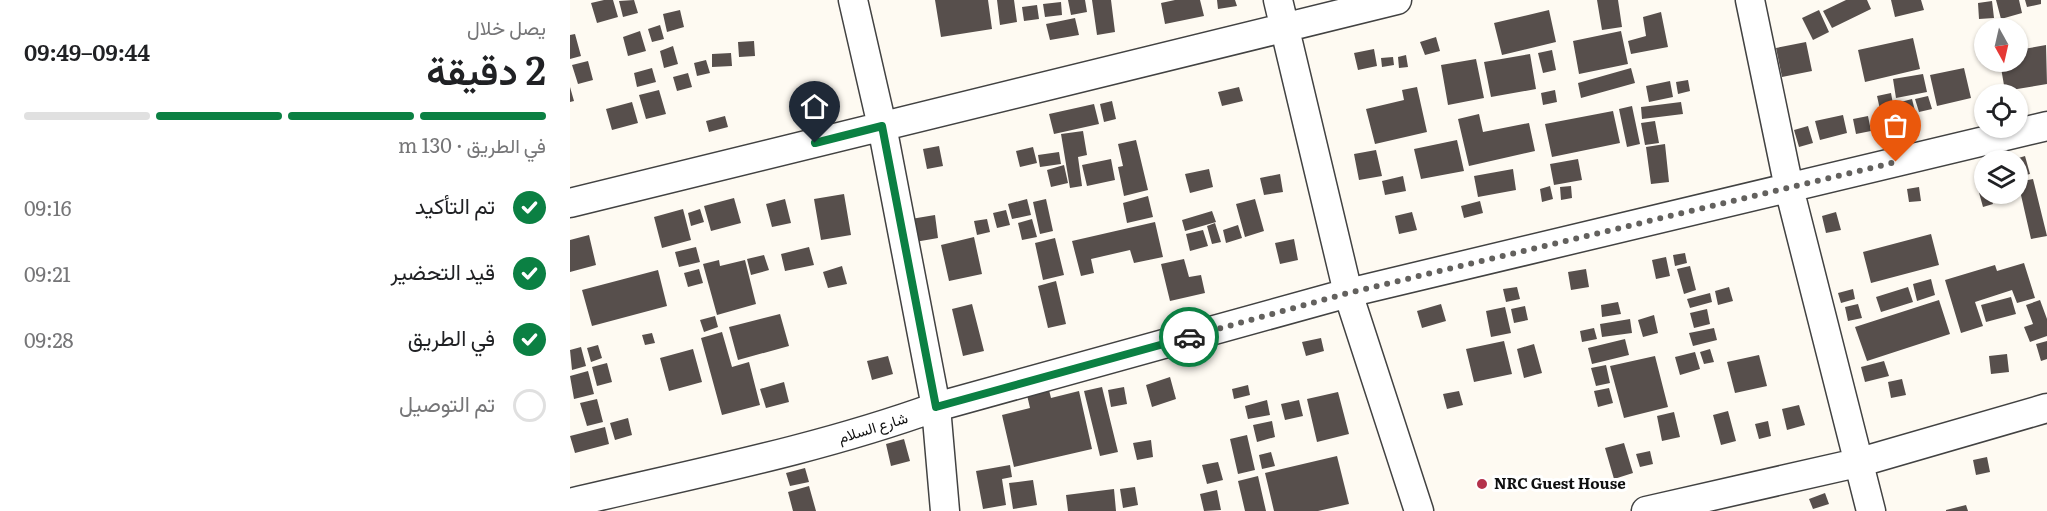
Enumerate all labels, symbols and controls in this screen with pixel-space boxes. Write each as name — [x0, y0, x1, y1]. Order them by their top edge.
text: يصل خلال — [467, 11, 546, 41]
north arrow — [1974, 18, 2028, 72]
map controls — [1974, 18, 2028, 204]
text: 09:44–09:49 — [24, 35, 150, 68]
text: 2 دقيقة — [426, 39, 546, 97]
pin — [789, 81, 840, 143]
button: locate — [1974, 84, 2028, 138]
icon: home — [798, 90, 831, 123]
pin — [1870, 100, 1921, 162]
icon: bag — [1879, 109, 1912, 142]
text: في الطريق · 130 m — [398, 129, 546, 159]
button: layers — [1974, 150, 2028, 204]
text: تم التأكيد — [415, 188, 495, 221]
icon: check — [513, 191, 546, 224]
text: 09:16 — [24, 192, 72, 222]
text: قيد التحضير — [390, 254, 495, 287]
icon: check — [513, 257, 546, 290]
text: 09:21 — [24, 258, 71, 288]
courier — [1159, 307, 1219, 367]
text: في الطريق — [408, 320, 495, 353]
icon: car — [1173, 321, 1206, 354]
icon: check — [513, 323, 546, 356]
text: 09:28 — [24, 324, 74, 354]
text: تم التوصيل — [399, 386, 495, 419]
street label: شارع السلام — [835, 405, 911, 449]
place label: NRC Guest House — [1494, 471, 1626, 494]
marker: NRC Guest House — [1475, 477, 1489, 491]

